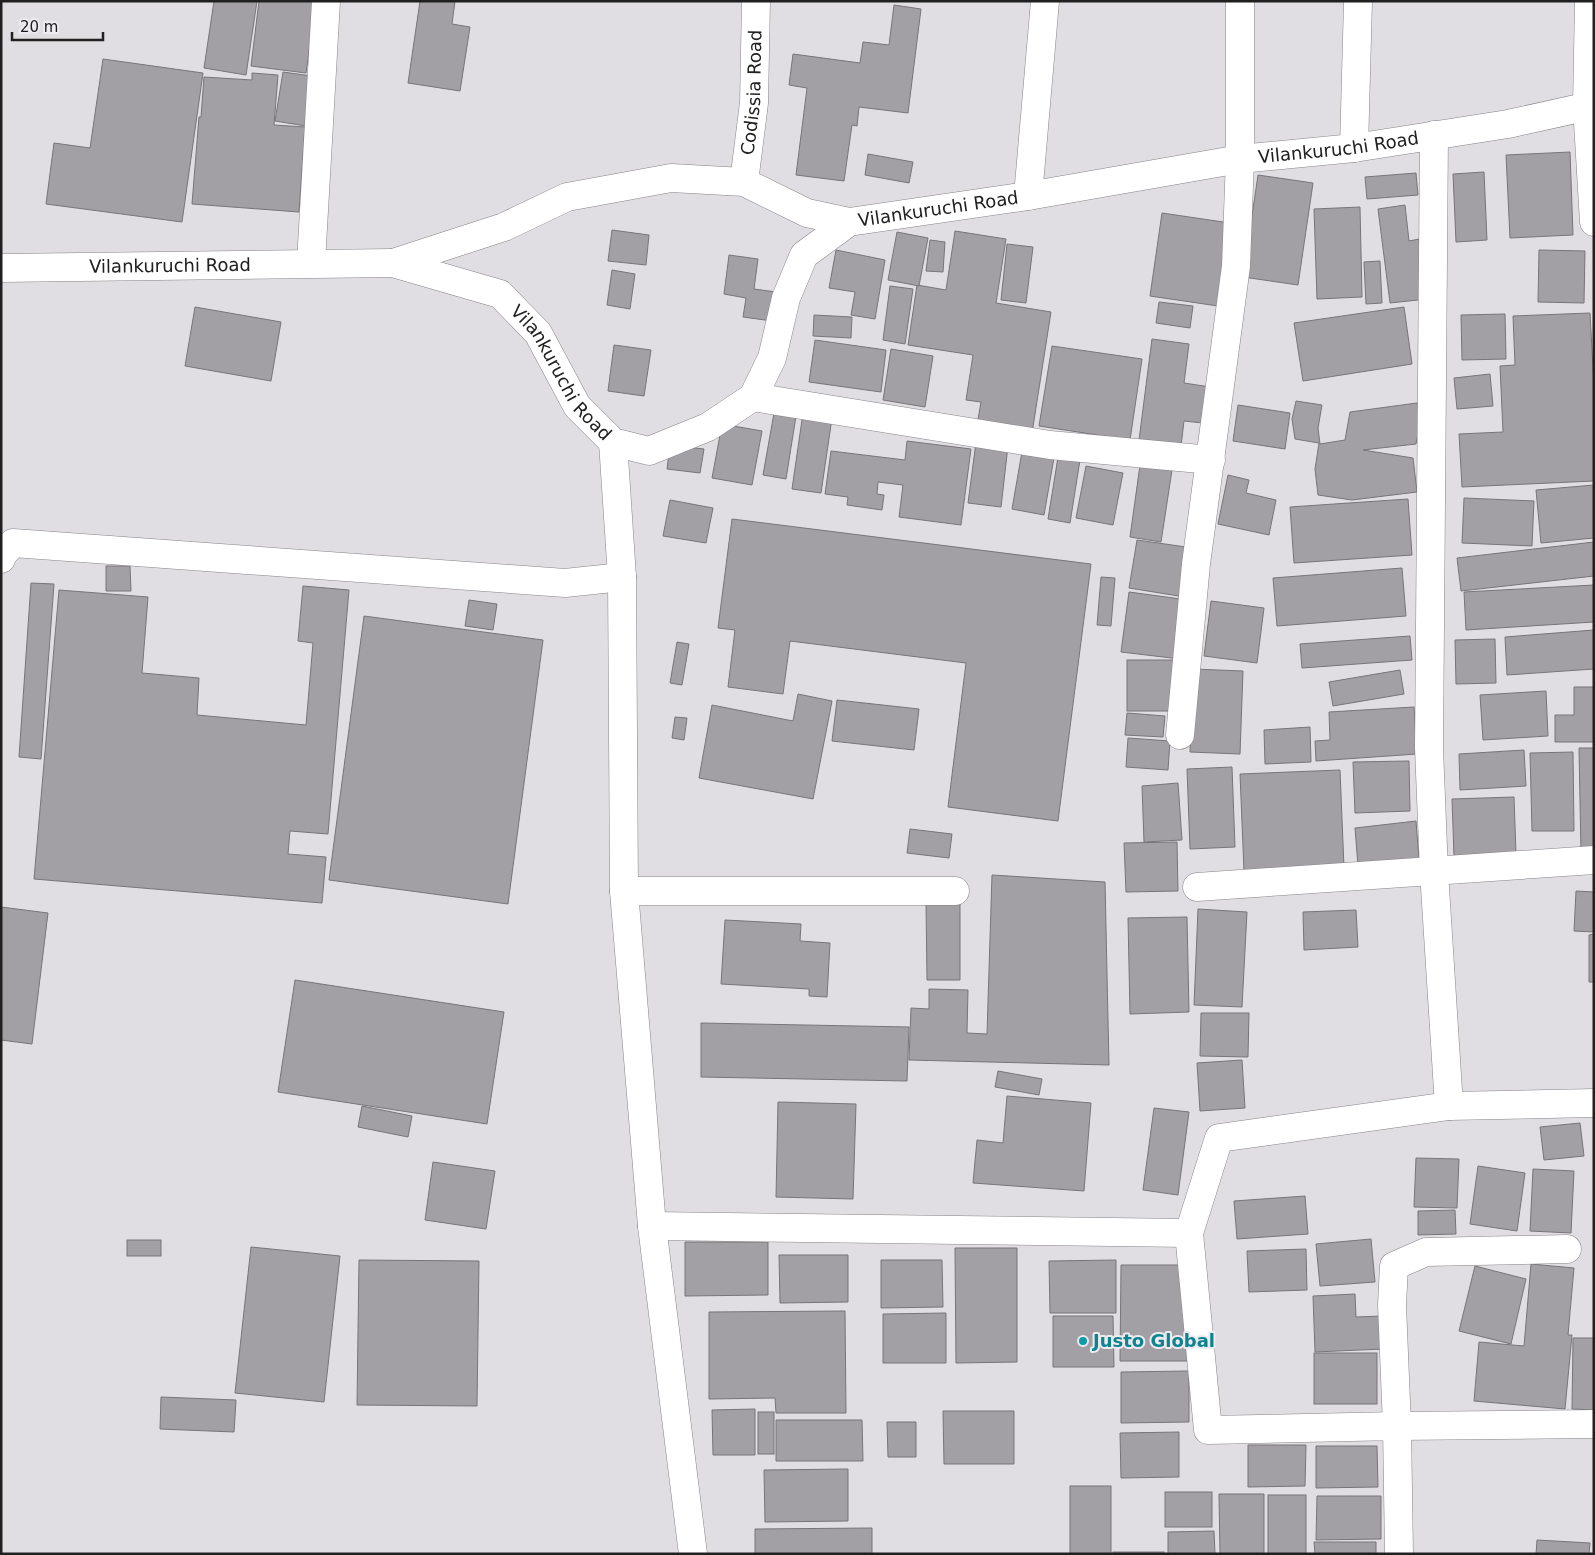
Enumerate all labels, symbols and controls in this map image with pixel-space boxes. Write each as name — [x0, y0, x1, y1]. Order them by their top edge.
scale bar — [12, 10, 104, 42]
text: 20 m — [20, 18, 58, 36]
street label: Codissia Road — [736, 30, 765, 156]
street label: Vilankuruchi Road — [1257, 127, 1420, 167]
street label: Vilankuruchi Road — [857, 187, 1020, 231]
street label: Vilankuruchi Road — [89, 254, 251, 277]
street label: Vilankuruchi Road — [507, 300, 616, 444]
place label: Justo Global — [1091, 1330, 1215, 1351]
marker: Justo Global — [1077, 1335, 1089, 1347]

